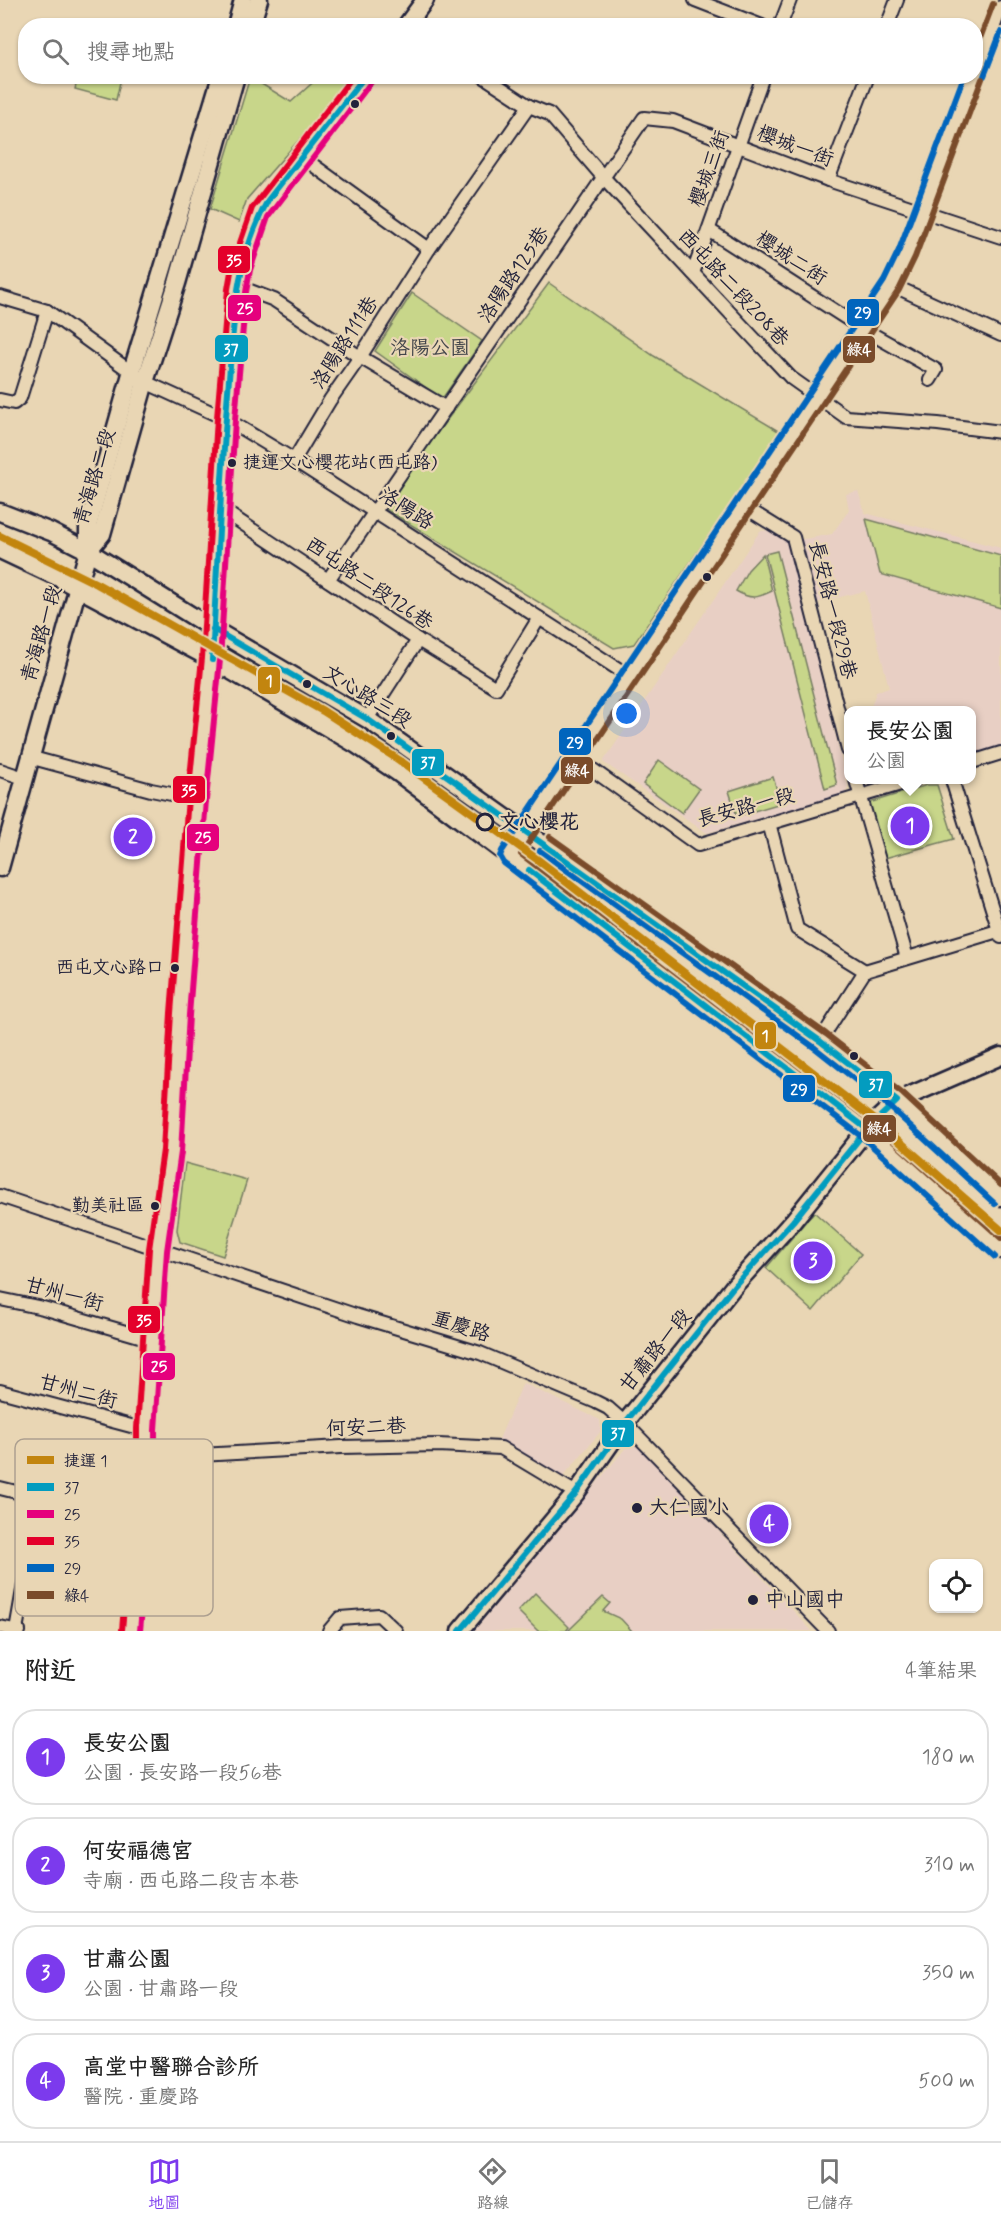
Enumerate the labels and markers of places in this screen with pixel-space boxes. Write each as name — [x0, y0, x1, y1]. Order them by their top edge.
unlabelled marker — [349, 98, 361, 110]
place label: 捷運文心櫻花站(西屯路) — [243, 451, 438, 475]
marker: 捷運文心櫻花站(西屯路) — [226, 457, 238, 469]
unlabelled marker — [701, 571, 713, 583]
unlabelled marker — [301, 678, 313, 690]
unlabelled marker — [385, 730, 397, 742]
pin: 1 — [890, 804, 930, 848]
place label: 文心櫻花 — [499, 809, 579, 836]
marker: 文心櫻花 — [476, 813, 494, 831]
pin: 2 — [114, 814, 152, 860]
place label: 西屯文心路口 — [56, 956, 164, 980]
marker: 西屯文心路口 — [169, 962, 181, 974]
unlabelled marker — [848, 1050, 860, 1062]
place label: 勤美社區 — [72, 1194, 144, 1218]
marker: 勤美社區 — [149, 1200, 161, 1212]
pin: 3 — [794, 1238, 832, 1284]
place label: 大仁國小 — [649, 1495, 729, 1522]
marker: 大仁國小 — [630, 1501, 644, 1515]
pin: 4 — [750, 1502, 788, 1546]
place label: 中山國中 — [765, 1587, 845, 1614]
marker: 中山國中 — [746, 1593, 760, 1607]

